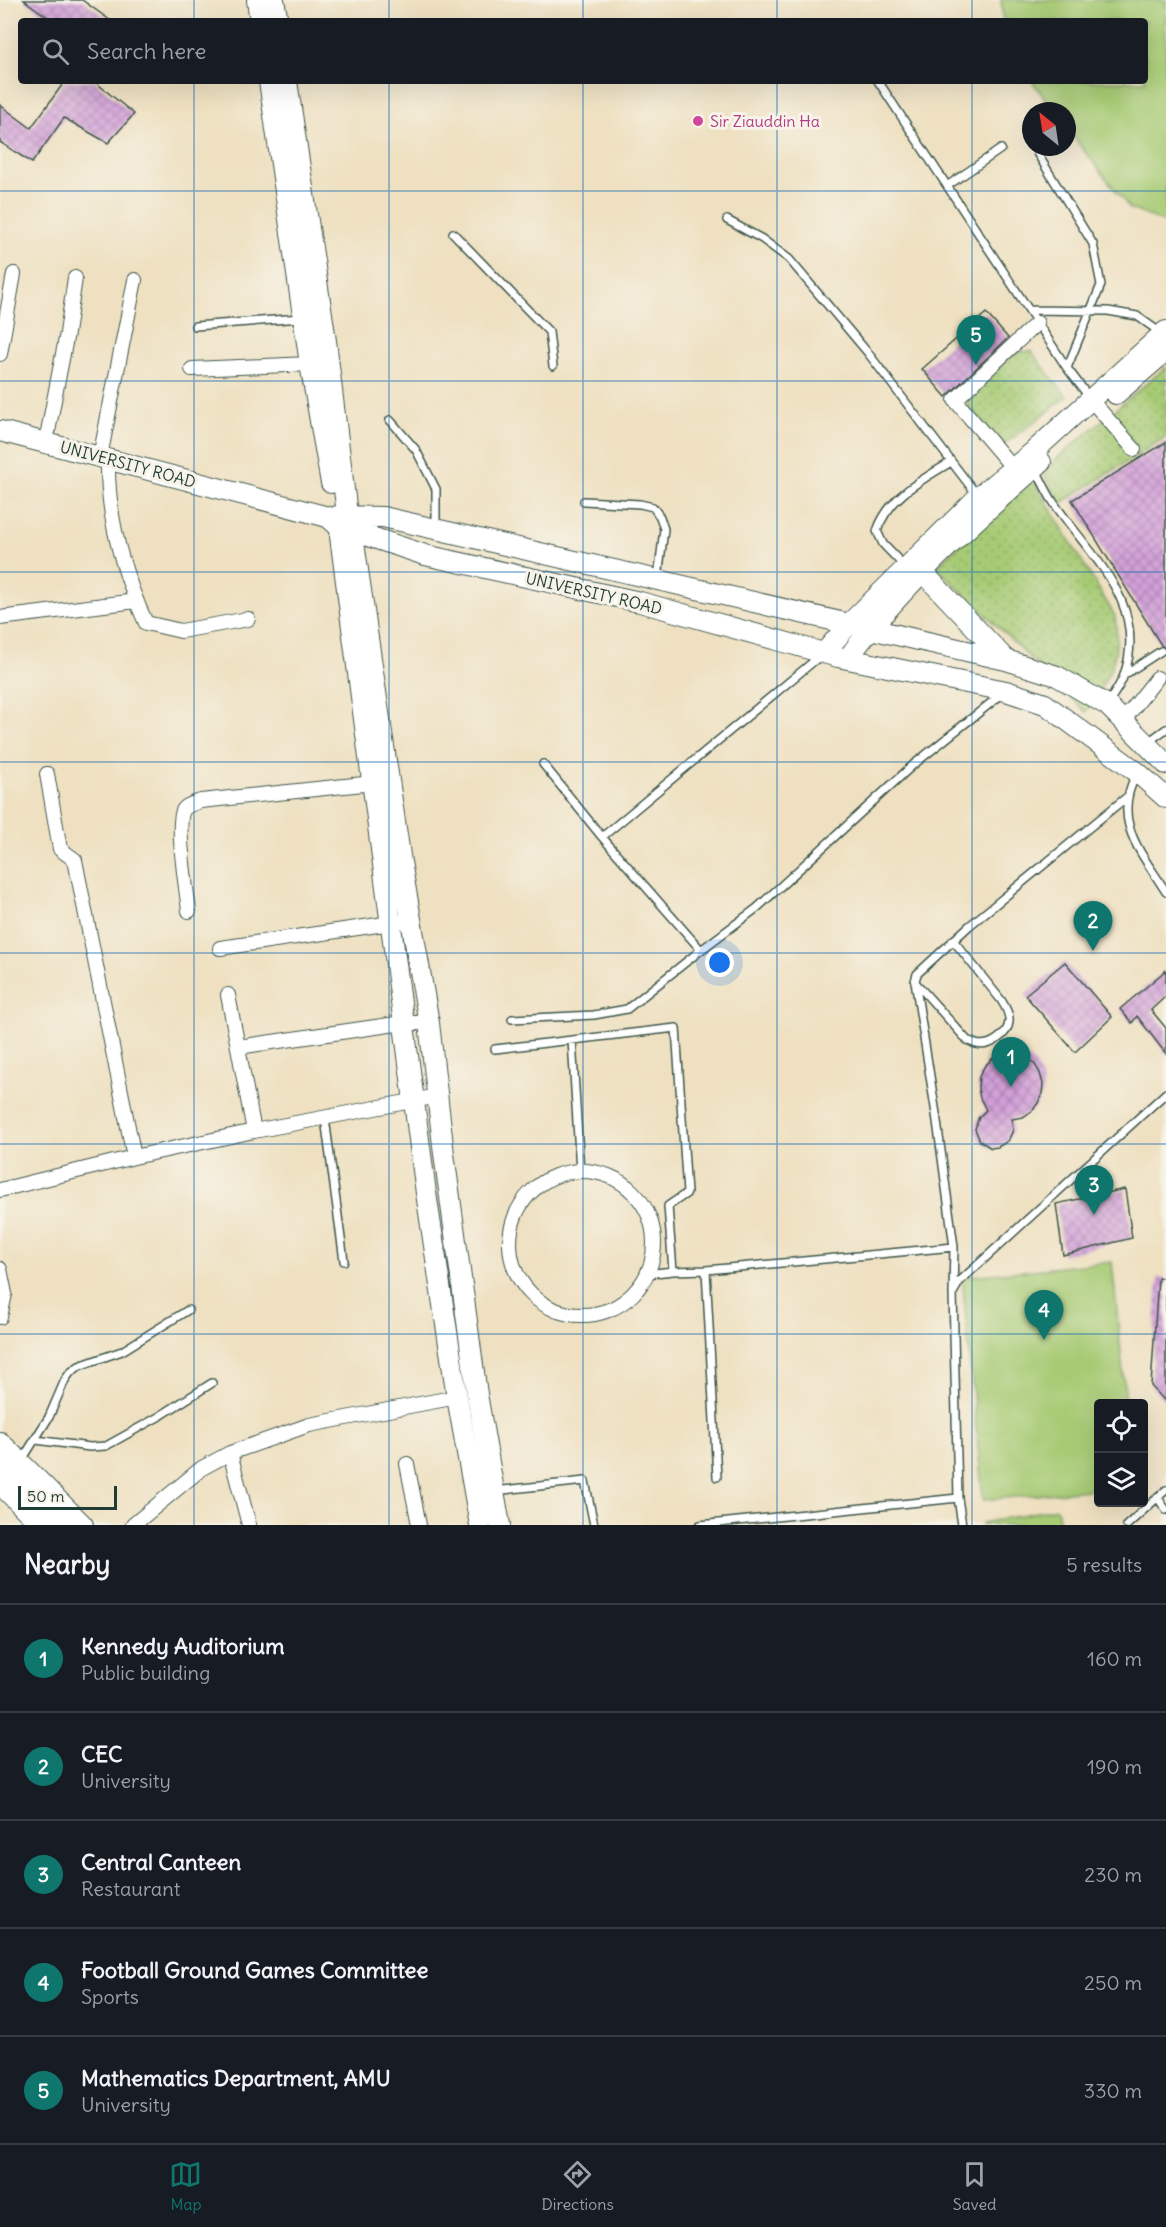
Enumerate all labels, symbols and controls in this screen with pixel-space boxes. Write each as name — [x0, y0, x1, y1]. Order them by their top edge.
search box — [18, 18, 1148, 84]
icon: search — [39, 35, 72, 68]
text: Search here — [87, 37, 206, 65]
north arrow — [1022, 102, 1076, 156]
place label: Sir Ziauddin Ha — [710, 111, 820, 131]
marker: Sir Ziauddin Ha — [691, 114, 705, 128]
pin: 5 — [956, 316, 996, 365]
street label: UNIVERSITY ROAD — [58, 436, 198, 492]
street label: UNIVERSITY ROAD — [524, 568, 664, 618]
pin: 2 — [1074, 902, 1112, 951]
your location — [705, 948, 734, 977]
pin: 1 — [992, 1038, 1030, 1087]
pin: 3 — [1074, 1166, 1114, 1215]
pin: 4 — [1024, 1290, 1064, 1340]
map controls — [1094, 1399, 1148, 1507]
button: locate — [1094, 1399, 1148, 1453]
button: layers — [1094, 1453, 1148, 1507]
scale bar — [18, 1483, 117, 1510]
text: 50 m — [27, 1486, 65, 1506]
text: Nearby — [24, 1548, 110, 1581]
text: 5 results — [1066, 1552, 1142, 1577]
text: Kennedy Auditorium — [81, 1632, 284, 1660]
text: 1 — [40, 1646, 47, 1671]
text: 160 m — [1087, 1646, 1142, 1671]
text: Public building — [81, 1660, 210, 1685]
text: CEC — [81, 1740, 122, 1768]
text: 2 — [38, 1754, 49, 1779]
text: 190 m — [1087, 1754, 1142, 1779]
text: University — [81, 1768, 171, 1793]
text: Central Canteen — [81, 1848, 241, 1876]
text: 3 — [38, 1862, 49, 1887]
text: 230 m — [1084, 1862, 1142, 1887]
text: Restaurant — [81, 1876, 180, 1901]
text: Football Ground Games Committee — [81, 1956, 428, 1984]
text: 4 — [38, 1970, 49, 1995]
text: 250 m — [1084, 1970, 1142, 1995]
text: Sports — [81, 1984, 139, 2009]
text: Mathematics Department, AMU — [81, 2064, 391, 2092]
text: 5 — [38, 2078, 49, 2103]
text: 330 m — [1084, 2078, 1142, 2103]
text: University — [81, 2092, 171, 2117]
tab: Map — [169, 2158, 202, 2214]
tab: Directions — [541, 2158, 614, 2214]
tab: Saved — [953, 2158, 997, 2214]

